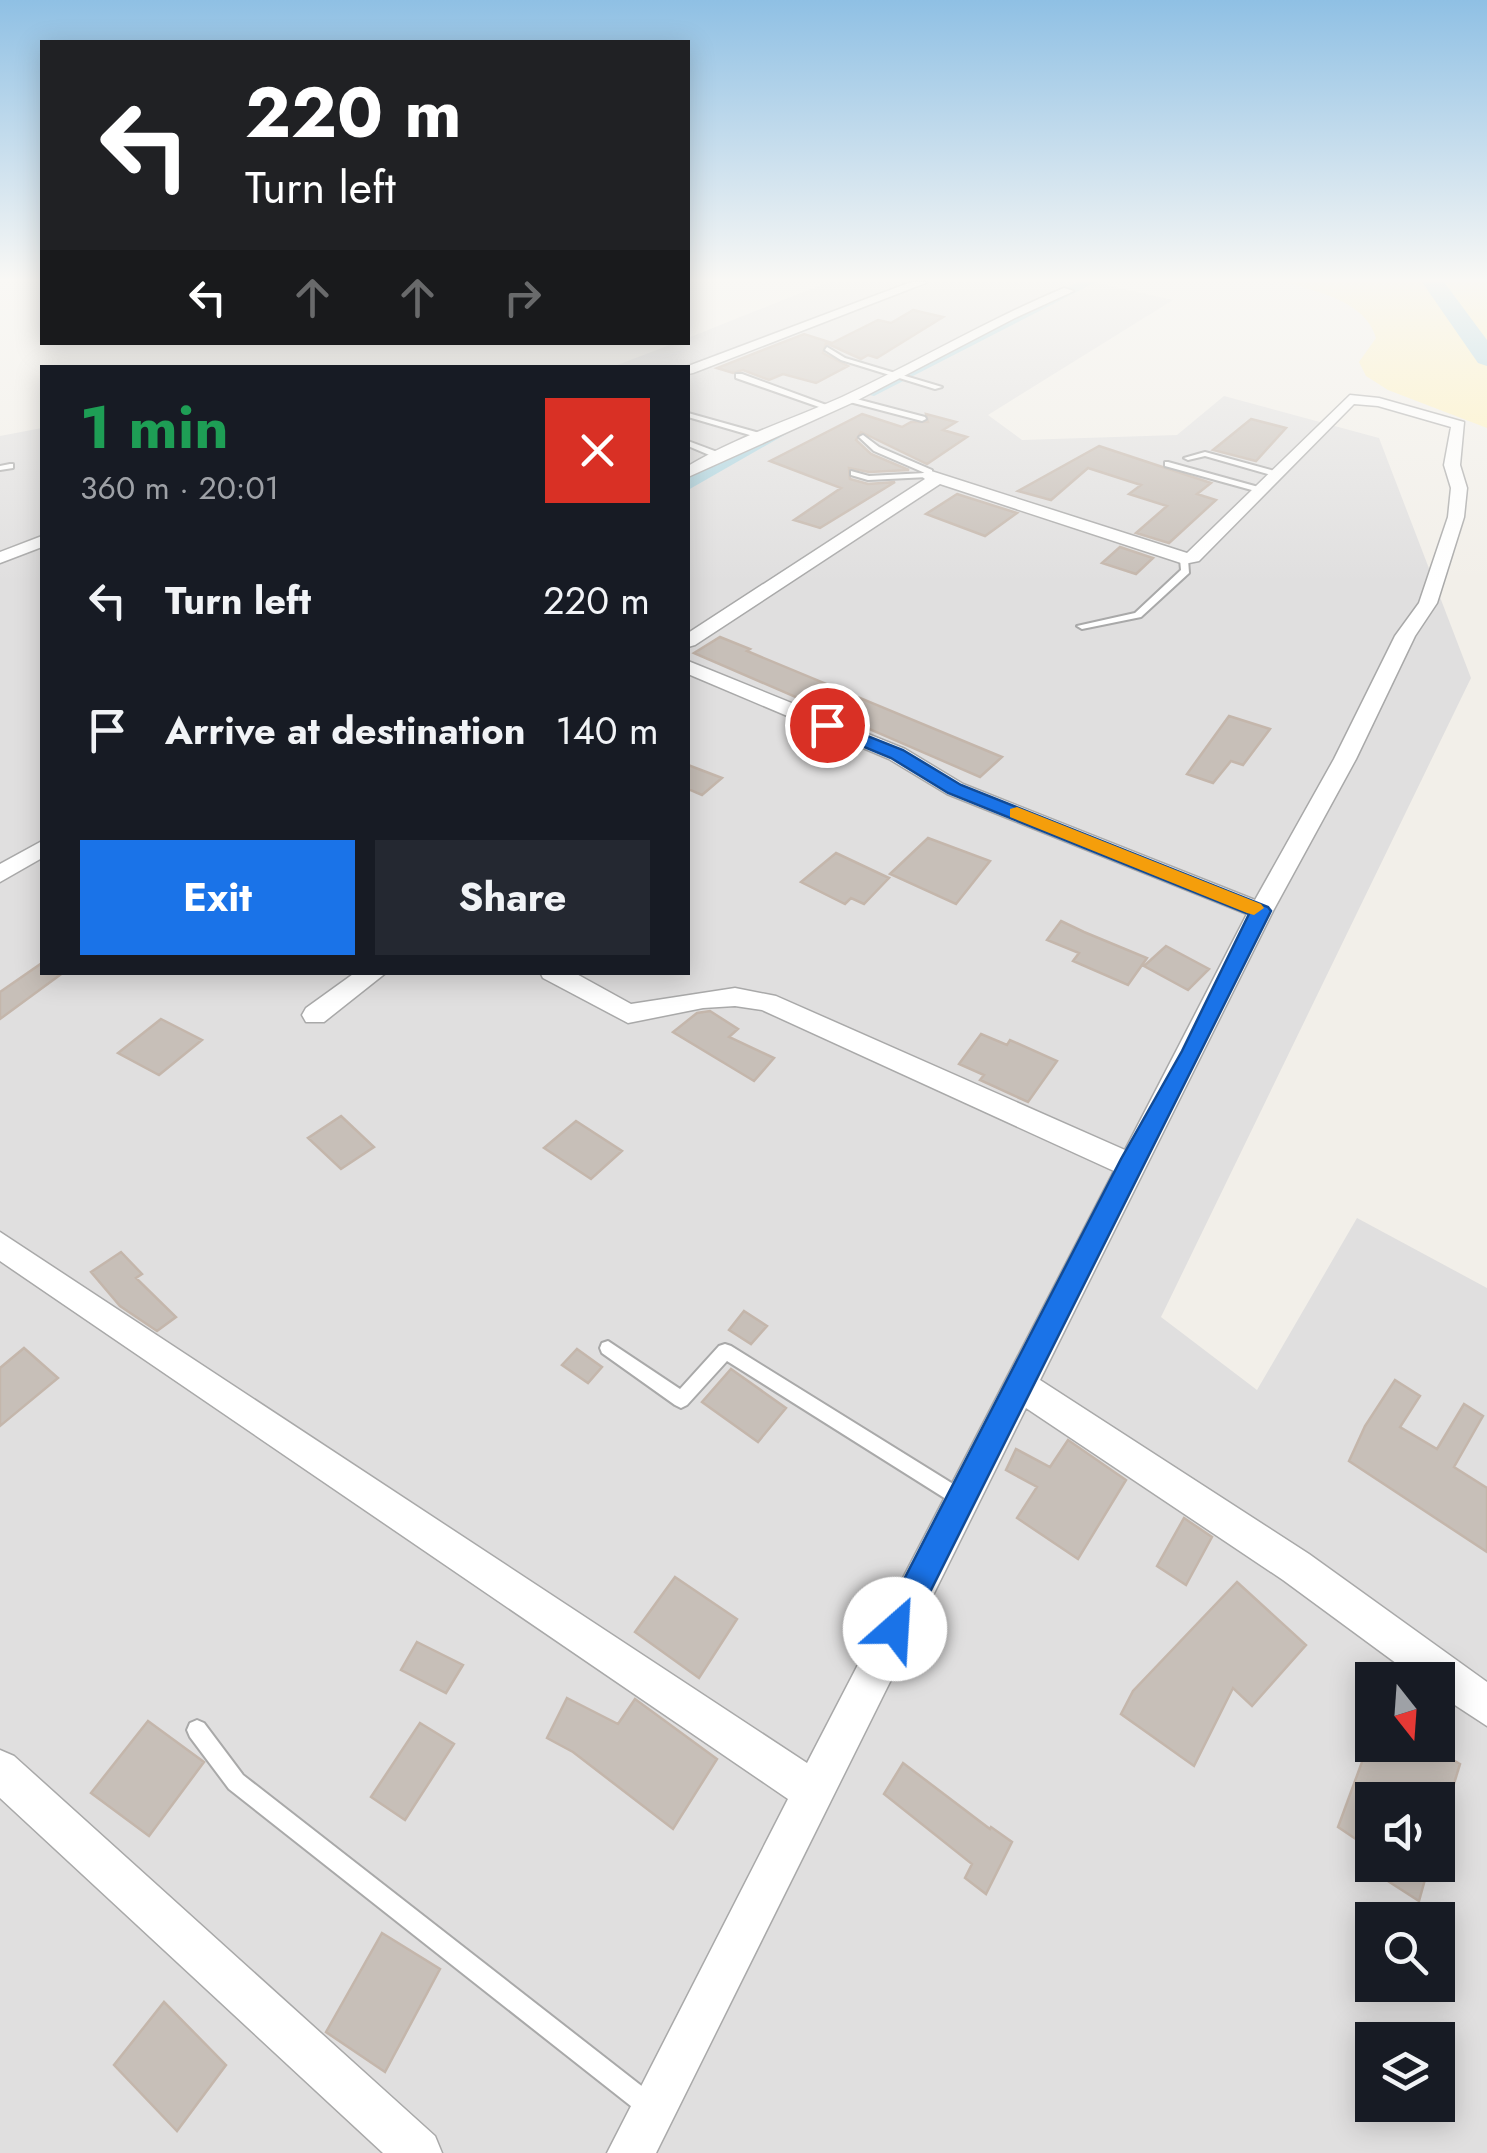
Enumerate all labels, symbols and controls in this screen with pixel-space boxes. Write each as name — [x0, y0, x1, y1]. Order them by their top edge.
text: 220 m — [245, 62, 462, 163]
icon: left — [80, 80, 210, 210]
text: Turn left — [245, 155, 396, 220]
icon: left — [180, 270, 235, 325]
icon: ahead — [285, 270, 340, 325]
icon: ahead — [390, 270, 445, 325]
icon: right — [495, 270, 550, 325]
text: 1 min — [80, 384, 229, 471]
button: close — [545, 398, 650, 503]
text: 360 m · 20:01 — [80, 465, 279, 511]
icon: left — [80, 573, 135, 628]
text: Turn left — [165, 573, 311, 628]
text: 220 m — [543, 573, 650, 628]
pin — [785, 683, 870, 768]
icon: arrive — [800, 698, 855, 753]
icon: arrive — [80, 703, 135, 758]
text: Arrive at destination — [165, 703, 526, 758]
text: 140 m — [556, 703, 659, 758]
button: Exit — [80, 840, 355, 955]
button: Share — [375, 840, 650, 955]
position arrow — [843, 1577, 947, 1681]
north arrow — [1355, 1662, 1455, 1762]
map controls — [1355, 1662, 1455, 2122]
button: sound — [1355, 1782, 1455, 1882]
button: search — [1355, 1902, 1455, 2002]
button: layers — [1355, 2022, 1455, 2122]

